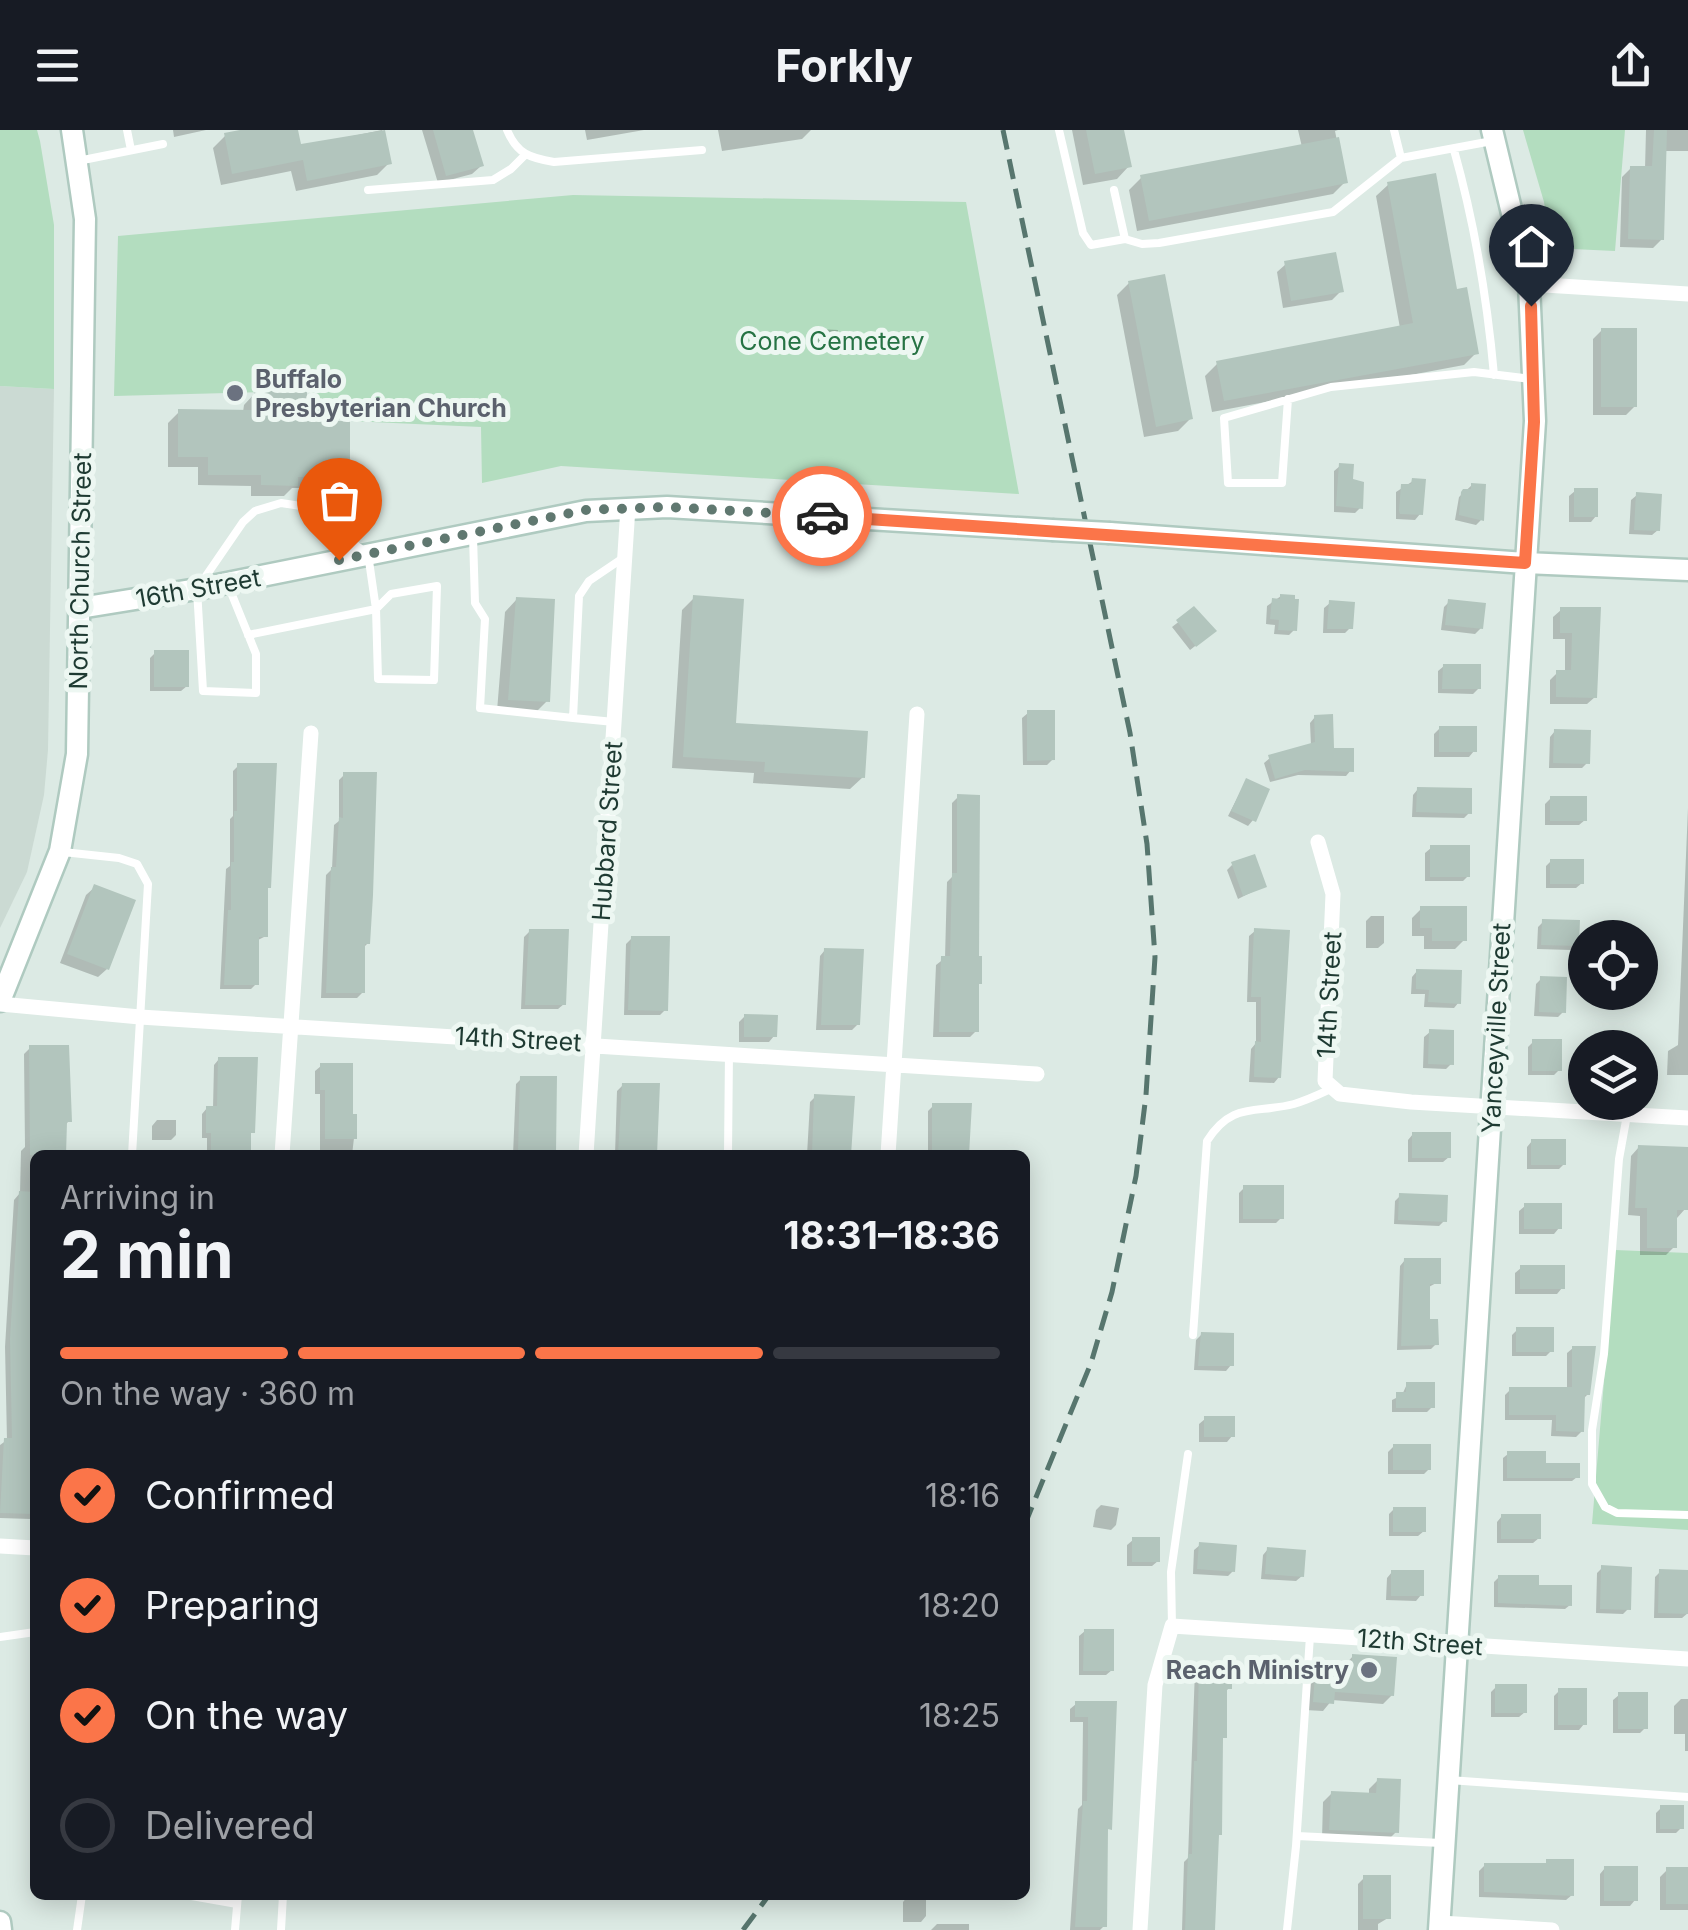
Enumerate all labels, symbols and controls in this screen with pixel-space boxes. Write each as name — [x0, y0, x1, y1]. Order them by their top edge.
icon: menu — [30, 38, 85, 93]
text: Forkly — [775, 38, 913, 93]
icon: share — [1603, 38, 1658, 93]
pin — [1489, 204, 1574, 307]
icon: home — [1504, 219, 1559, 274]
park label: Cone Cemetery — [739, 326, 925, 356]
place label: Buffalo Presbyterian Church — [255, 364, 507, 423]
marker: Buffalo Presbyterian Church — [224, 382, 246, 404]
street label: North Church Street — [63, 452, 97, 690]
pin — [297, 458, 382, 561]
courier — [772, 466, 872, 566]
icon: bag — [312, 473, 367, 528]
icon: car — [795, 489, 850, 544]
street label: 16th Street — [133, 562, 263, 614]
street label: Hubbard Street — [586, 740, 628, 922]
map controls — [1568, 920, 1658, 1120]
button: locate — [1568, 920, 1658, 1010]
street label: Yanceyville Street — [1476, 922, 1516, 1134]
street label: 14th Street — [1311, 931, 1347, 1059]
street label: 14th Street — [454, 1021, 582, 1057]
button: layers — [1568, 1030, 1658, 1120]
text: Arriving in — [60, 1178, 215, 1217]
text: 18:31–18:36 — [783, 1212, 1000, 1258]
text: 2 min — [60, 1215, 234, 1294]
text: On the way · 360 m — [60, 1374, 355, 1413]
icon: check — [60, 1468, 115, 1523]
text: Confirmed — [145, 1472, 335, 1518]
text: 18:16 — [925, 1476, 1000, 1515]
icon: check — [60, 1578, 115, 1633]
text: Preparing — [145, 1582, 320, 1628]
text: 18:20 — [918, 1586, 1000, 1625]
street label: 12th Street — [1356, 1623, 1484, 1661]
place label: Reach Ministry — [1166, 1655, 1349, 1685]
marker: Reach Ministry — [1358, 1659, 1380, 1681]
icon: check — [60, 1688, 115, 1743]
text: On the way — [145, 1692, 348, 1738]
text: 18:25 — [919, 1696, 1000, 1735]
text: Delivered — [145, 1802, 315, 1848]

